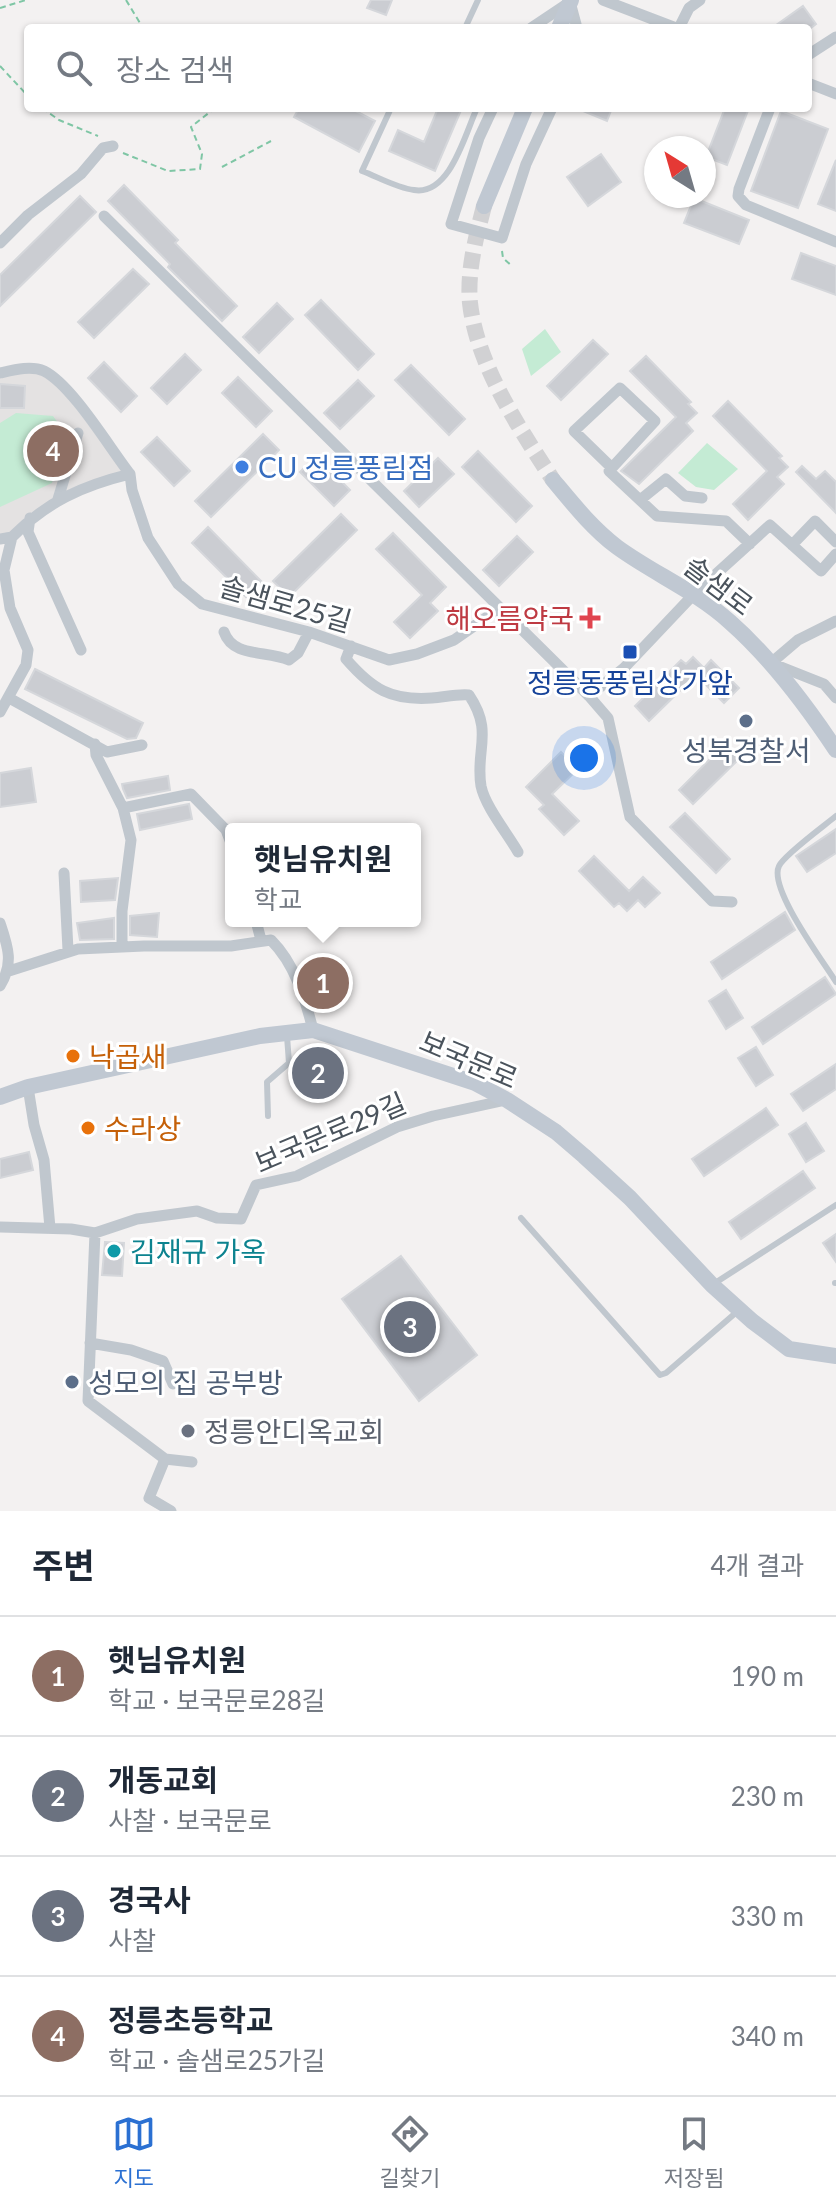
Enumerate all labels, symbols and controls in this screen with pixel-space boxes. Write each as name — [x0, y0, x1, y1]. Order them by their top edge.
search box — [24, 24, 812, 112]
icon: search — [52, 46, 96, 90]
text: 장소 검색 — [116, 51, 234, 87]
north arrow — [644, 136, 716, 208]
pin: 4 — [27, 421, 79, 481]
place label: CU 정릉풍림점 — [258, 450, 433, 484]
marker: CU 정릉풍림점 — [233, 458, 251, 476]
street label: 솔샘로 — [678, 548, 760, 622]
street label: 솔샘로25길 — [216, 568, 356, 638]
place label: 해오름약국 — [445, 601, 574, 635]
marker: 해오름약국 — [581, 609, 599, 627]
marker: 정릉동풍림상가앞 — [621, 643, 639, 661]
place label: 정릉동풍림상가앞 — [527, 665, 733, 699]
marker: 성북경찰서 — [737, 712, 755, 730]
place label: 성북경찰서 — [682, 733, 810, 767]
your location — [564, 738, 604, 778]
popup — [225, 823, 421, 927]
text: 햇님유치원 — [254, 840, 392, 876]
text: 학교 — [254, 883, 302, 915]
pin: 1 — [297, 953, 349, 1013]
street label: 보국문로 — [415, 1023, 523, 1095]
place label: 낙곱새 — [89, 1039, 166, 1073]
pin: 2 — [292, 1043, 344, 1103]
marker: 낙곱새 — [64, 1047, 82, 1065]
street label: 보국문로29길 — [249, 1085, 411, 1179]
place label: 수라상 — [104, 1111, 181, 1145]
marker: 수라상 — [79, 1119, 97, 1137]
place label: 김재규 가옥 — [130, 1234, 266, 1268]
marker: 김재규 가옥 — [105, 1242, 123, 1260]
pin: 3 — [384, 1297, 436, 1357]
place label: 성모의 집 공부방 — [88, 1365, 283, 1399]
marker: 성모의 집 공부방 — [63, 1373, 81, 1391]
place label: 정릉안디옥교회 — [204, 1414, 384, 1448]
marker: 정릉안디옥교회 — [179, 1422, 197, 1440]
text: 주변 — [32, 1544, 95, 1585]
text: 4개 결과 — [711, 1549, 804, 1581]
text: 햇님유치원 — [108, 1641, 246, 1677]
text: 1 — [50, 1660, 66, 1692]
text: 190 m — [731, 1660, 804, 1692]
text: 학교 · 보국문로28길 — [108, 1684, 326, 1716]
text: 개동교회 — [108, 1761, 218, 1797]
text: 2 — [50, 1780, 66, 1812]
text: 230 m — [731, 1780, 804, 1812]
text: 사찰 · 보국문로 — [108, 1804, 272, 1836]
text: 경국사 — [108, 1881, 191, 1917]
text: 3 — [50, 1900, 66, 1932]
text: 330 m — [731, 1900, 804, 1932]
text: 사찰 — [108, 1924, 156, 1956]
text: 정릉초등학교 — [108, 2001, 274, 2037]
text: 4 — [50, 2020, 66, 2052]
text: 340 m — [731, 2020, 804, 2052]
text: 학교 · 솔샘로25가길 — [108, 2044, 326, 2076]
tab: 지도 — [112, 2112, 156, 2192]
tab: 길찾기 — [379, 2112, 440, 2192]
tab: 저장됨 — [663, 2112, 724, 2192]

